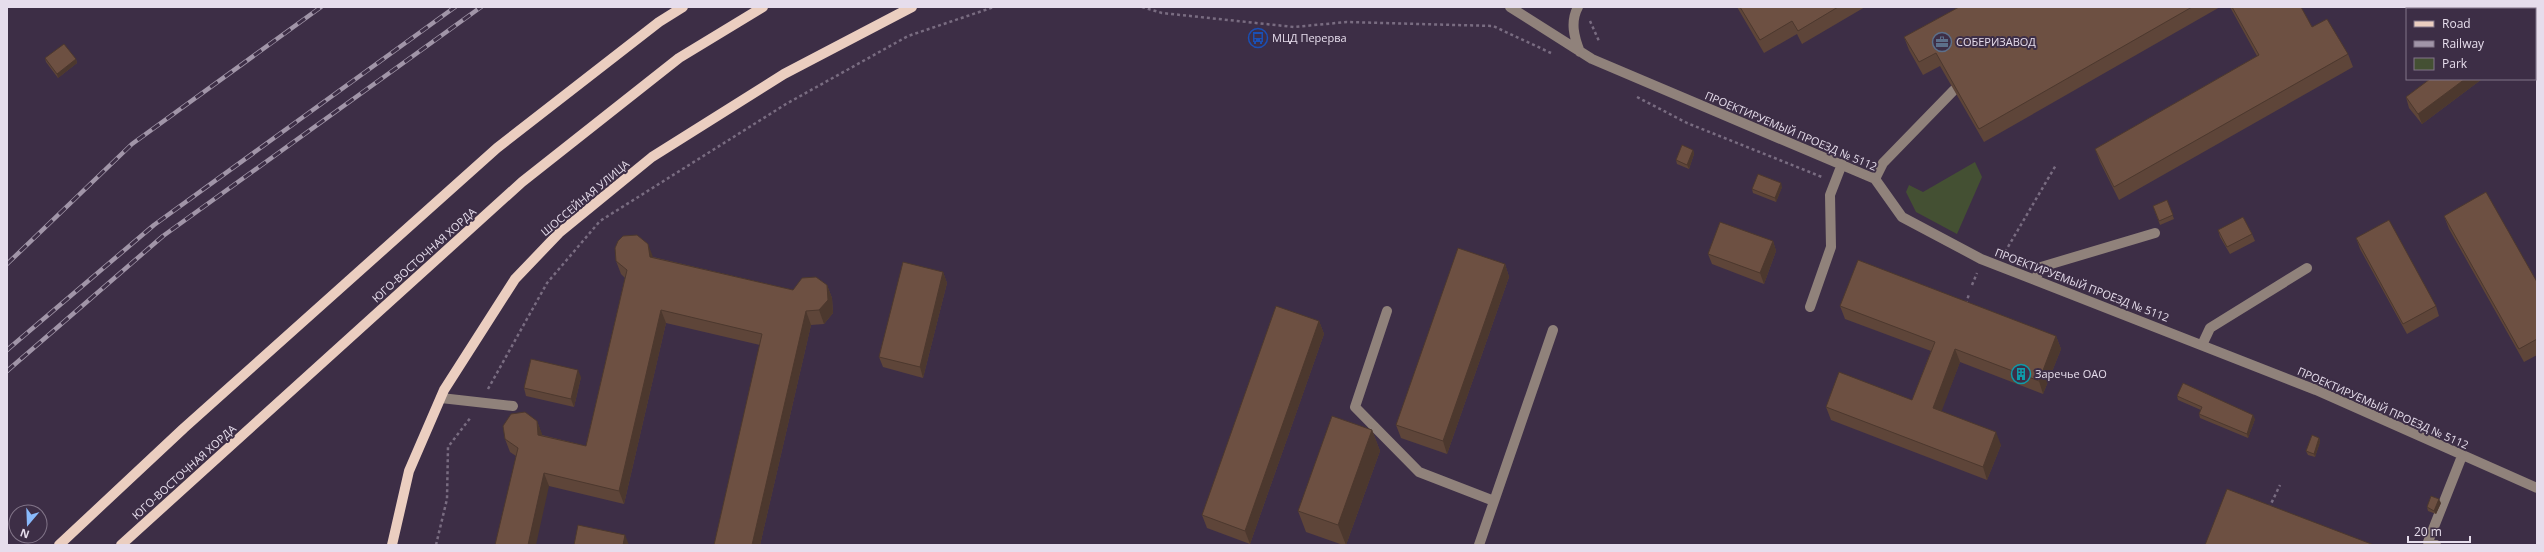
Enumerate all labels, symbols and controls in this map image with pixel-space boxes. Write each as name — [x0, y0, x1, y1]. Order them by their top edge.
legend — [2406, 8, 2536, 80]
text: Road — [2442, 15, 2471, 32]
bus stop icon: МЦД Перерва — [1247, 27, 1269, 49]
place label: МЦД Перерва — [1272, 30, 1347, 45]
office icon: СОБЕРИЗАВОД — [1931, 31, 1953, 53]
place label: СОБЕРИЗАВОД — [1956, 34, 2036, 49]
text: Railway — [2442, 35, 2485, 52]
text: Park — [2442, 55, 2468, 72]
street label: ПРОЕКТИРУЕМЫЙ ПРОЕЗД № 5112 — [1703, 87, 1880, 174]
street label: ШОССЕЙНАЯ УЛИЦА — [537, 156, 632, 239]
street label: ЮГО-ВОСТОЧНАЯ ХОРДА — [368, 204, 479, 305]
street label: ПРОЕКТИРУЕМЫЙ ПРОЕЗД № 5112 — [1993, 244, 2172, 325]
building icon: Заречье ОАО — [2010, 363, 2032, 385]
street label: ПРОЕКТИРУЕМЫЙ ПРОЕЗД № 5112 — [2295, 363, 2471, 452]
place label: Заречье ОАО — [2035, 366, 2107, 381]
street label: ЮГО-ВОСТОЧНАЯ ХОРДА — [128, 421, 239, 522]
north arrow — [8, 504, 48, 544]
scale bar — [2408, 518, 2470, 544]
text: 20 m — [2414, 523, 2442, 540]
text: N — [18, 525, 31, 542]

